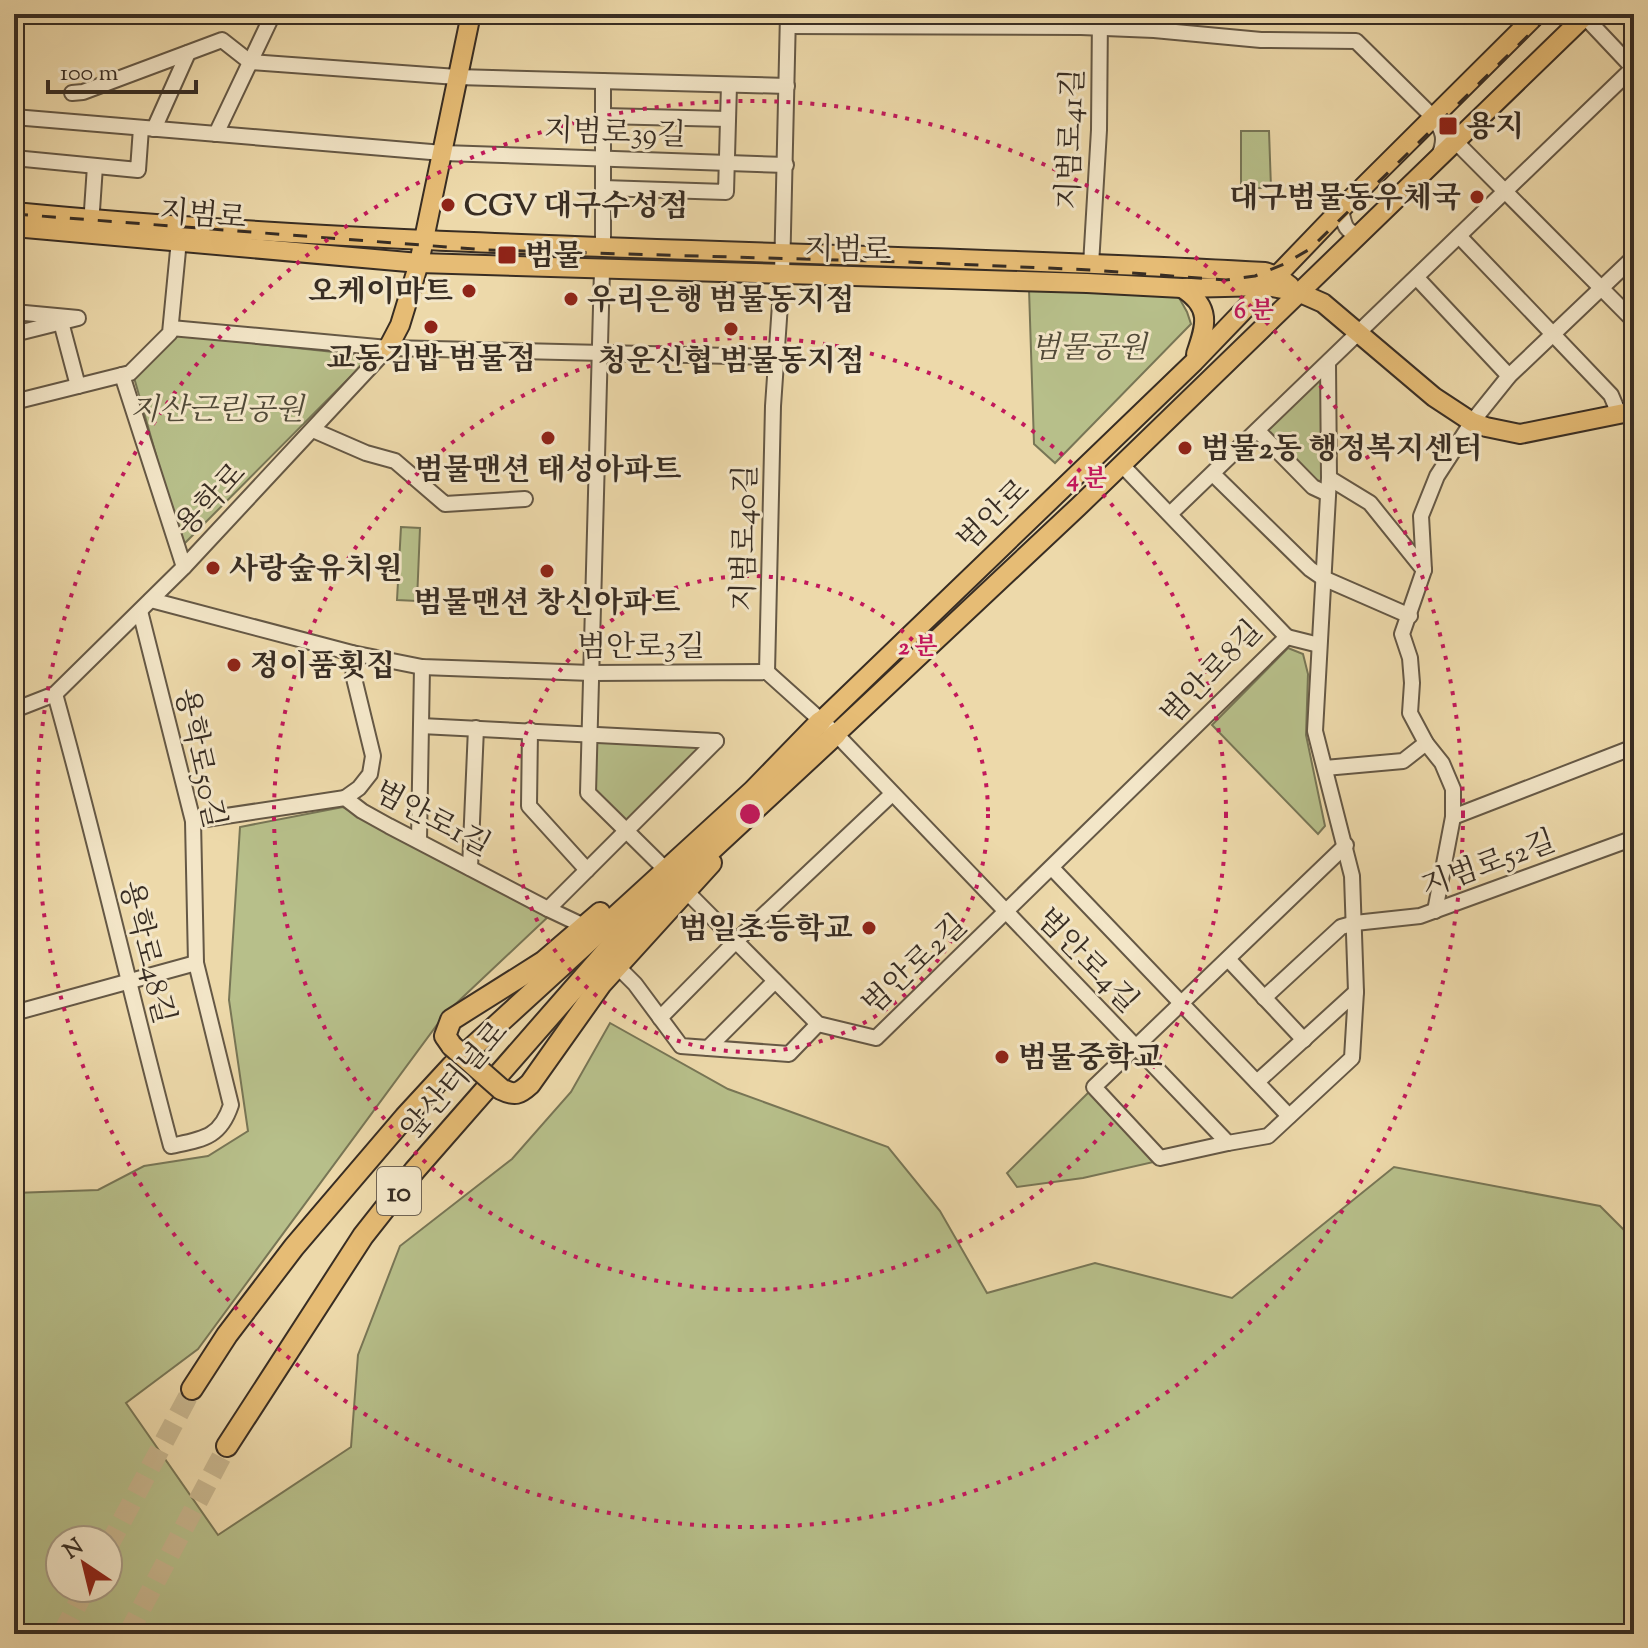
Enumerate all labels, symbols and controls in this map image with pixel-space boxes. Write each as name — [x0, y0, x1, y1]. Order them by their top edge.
scale bar — [48, 44, 196, 94]
text: 100 m — [60, 57, 118, 91]
street label: 지범로41길 — [1049, 68, 1096, 210]
place label: 용지 — [1466, 107, 1524, 150]
street label: 지범로39길 — [543, 111, 687, 158]
marker: 용지 — [1437, 115, 1459, 137]
place label: 대구범물동우체국 — [1229, 178, 1461, 221]
place label: CGV 대구수성점 — [464, 186, 688, 229]
marker: 대구범물동우체국 — [1468, 188, 1486, 206]
street label: 지범로 — [158, 191, 248, 242]
marker: CGV 대구수성점 — [439, 196, 457, 214]
street label: 지범로 — [804, 229, 892, 274]
place label: 범물 — [525, 236, 583, 279]
marker: 범물 — [496, 244, 518, 266]
place label: 오케이마트 — [308, 272, 453, 315]
place label: 우리은행 범물동지점 — [587, 280, 854, 323]
marker: 오케이마트 — [460, 282, 478, 300]
marker: 우리은행 범물동지점 — [562, 290, 580, 308]
text: 6 분 — [1234, 295, 1274, 329]
marker: 교동김밥 범물점 — [422, 318, 440, 336]
marker: 청운신협 범물동지점 — [722, 320, 740, 338]
park label: 범물공원 — [1031, 328, 1149, 371]
place label: 교동김밥 범물점 — [326, 339, 536, 382]
place label: 청운신협 범물동지점 — [597, 341, 865, 384]
park label: 지산근린공원 — [130, 390, 306, 433]
marker: 범물맨션 태성아파트 — [539, 429, 557, 447]
place label: 범물2동 행정복지센터 — [1201, 429, 1482, 472]
marker: 범물2동 행정복지센터 — [1176, 439, 1194, 457]
place label: 범물맨션 태성아파트 — [414, 450, 682, 493]
street label: 용학로 — [166, 454, 257, 547]
text: 4 분 — [1066, 463, 1107, 497]
street label: 지범로40길 — [724, 464, 769, 612]
street label: 범안로 — [949, 470, 1041, 561]
place label: 사랑숲유치원 — [229, 549, 403, 592]
marker: 사랑숲유치원 — [204, 559, 222, 577]
marker: 범물맨션 창신아파트 — [538, 562, 556, 580]
place label: 범물맨션 창신아파트 — [413, 583, 681, 626]
street label: 범안로8길 — [1152, 612, 1274, 736]
street label: 범안로3길 — [577, 627, 705, 670]
text: 2 분 — [898, 631, 938, 665]
place label: 정이품횟집 — [250, 646, 395, 689]
marker: 정이품횟집 — [225, 656, 243, 674]
street label: 용학로50길 — [163, 685, 234, 832]
street label: 범안로1길 — [366, 772, 498, 869]
centre of rings — [736, 800, 764, 828]
street label: 지범로52길 — [1416, 821, 1562, 910]
street label: 용학로48길 — [107, 877, 184, 1029]
street label: 범안로4길 — [1025, 900, 1147, 1024]
street label: 범안로2길 — [854, 906, 978, 1026]
place label: 범일초등학교 — [679, 909, 853, 952]
marker: 범일초등학교 — [860, 919, 878, 937]
street label: 앞산터널로 — [392, 1013, 520, 1150]
place label: 범물중학교 — [1018, 1038, 1163, 1081]
marker: 범물중학교 — [993, 1048, 1011, 1066]
road number: 10 — [377, 1167, 421, 1215]
north arrow — [44, 1524, 124, 1604]
text: N — [58, 1532, 91, 1568]

